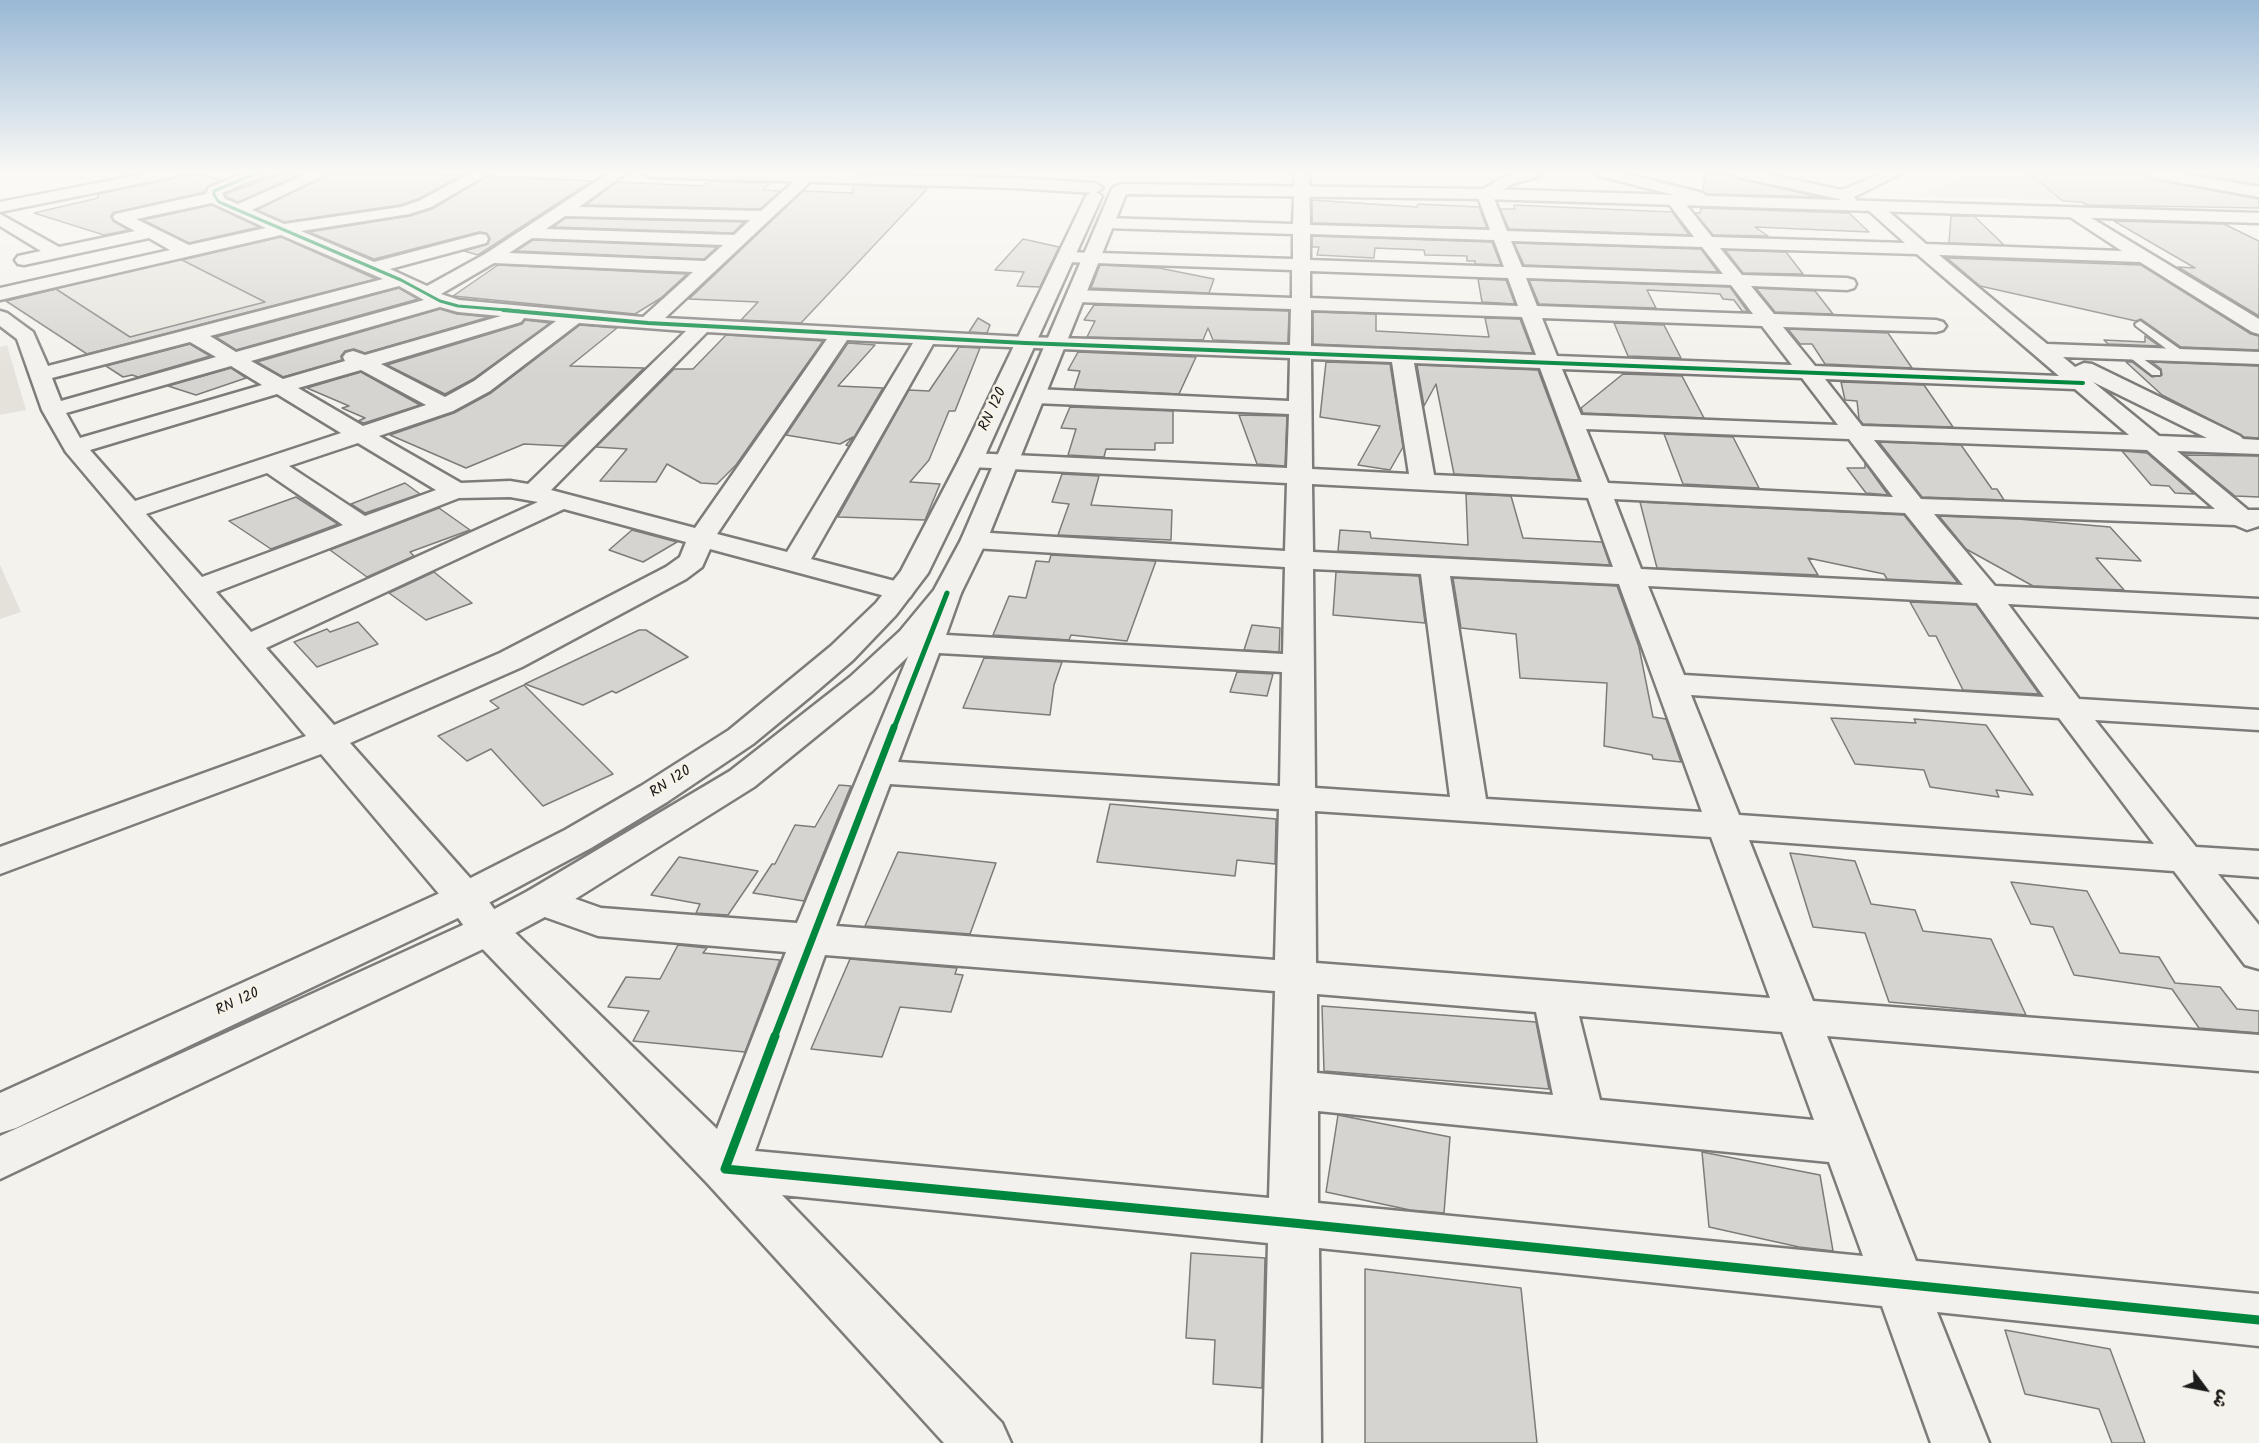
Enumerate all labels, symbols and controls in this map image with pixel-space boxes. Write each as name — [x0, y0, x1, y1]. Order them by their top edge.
street label: RN 120 — [976, 385, 1012, 435]
street label: RN 120 — [647, 763, 695, 803]
street label: RN 120 — [213, 985, 263, 1021]
north arrow — [2175, 1359, 2235, 1419]
text: ش — [2205, 1385, 2236, 1413]

